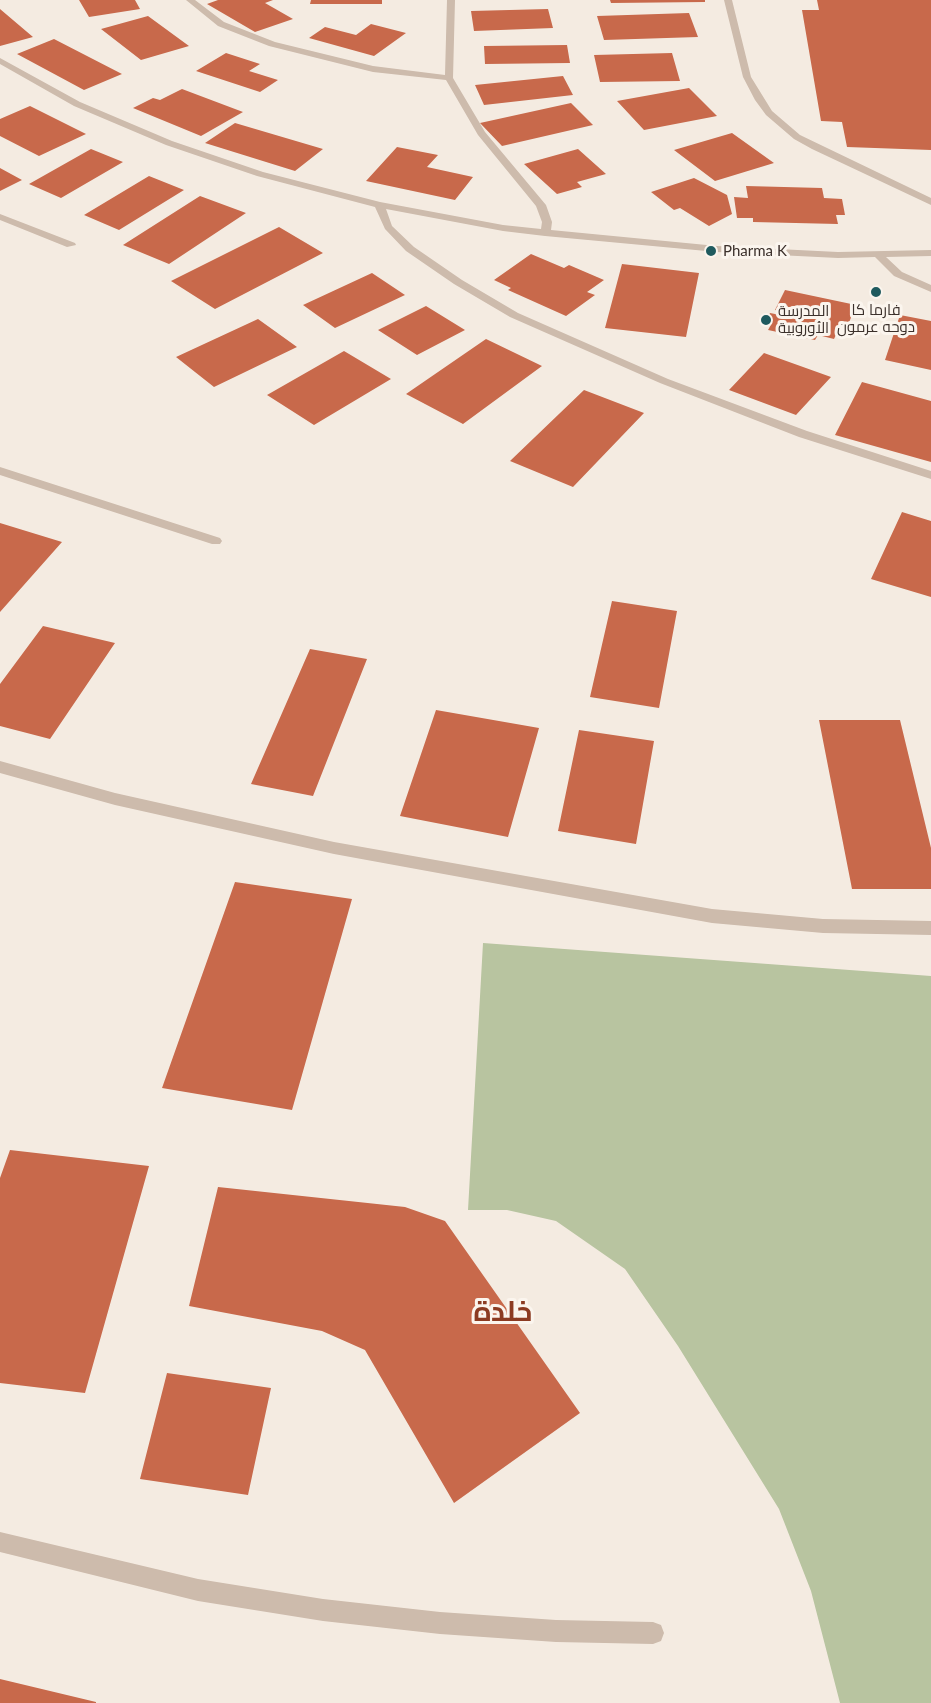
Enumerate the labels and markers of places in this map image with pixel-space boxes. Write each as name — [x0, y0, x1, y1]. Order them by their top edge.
place label: Pharma K — [723, 242, 787, 260]
marker: Pharma K — [704, 244, 718, 258]
marker: فارما كا دوحه عرمون — [869, 285, 883, 299]
place label: فارما كا دوحه عرمون — [837, 301, 915, 336]
place label: المدرسة الأوروبية — [778, 302, 829, 337]
marker: المدرسة الأوروبية — [759, 313, 773, 327]

